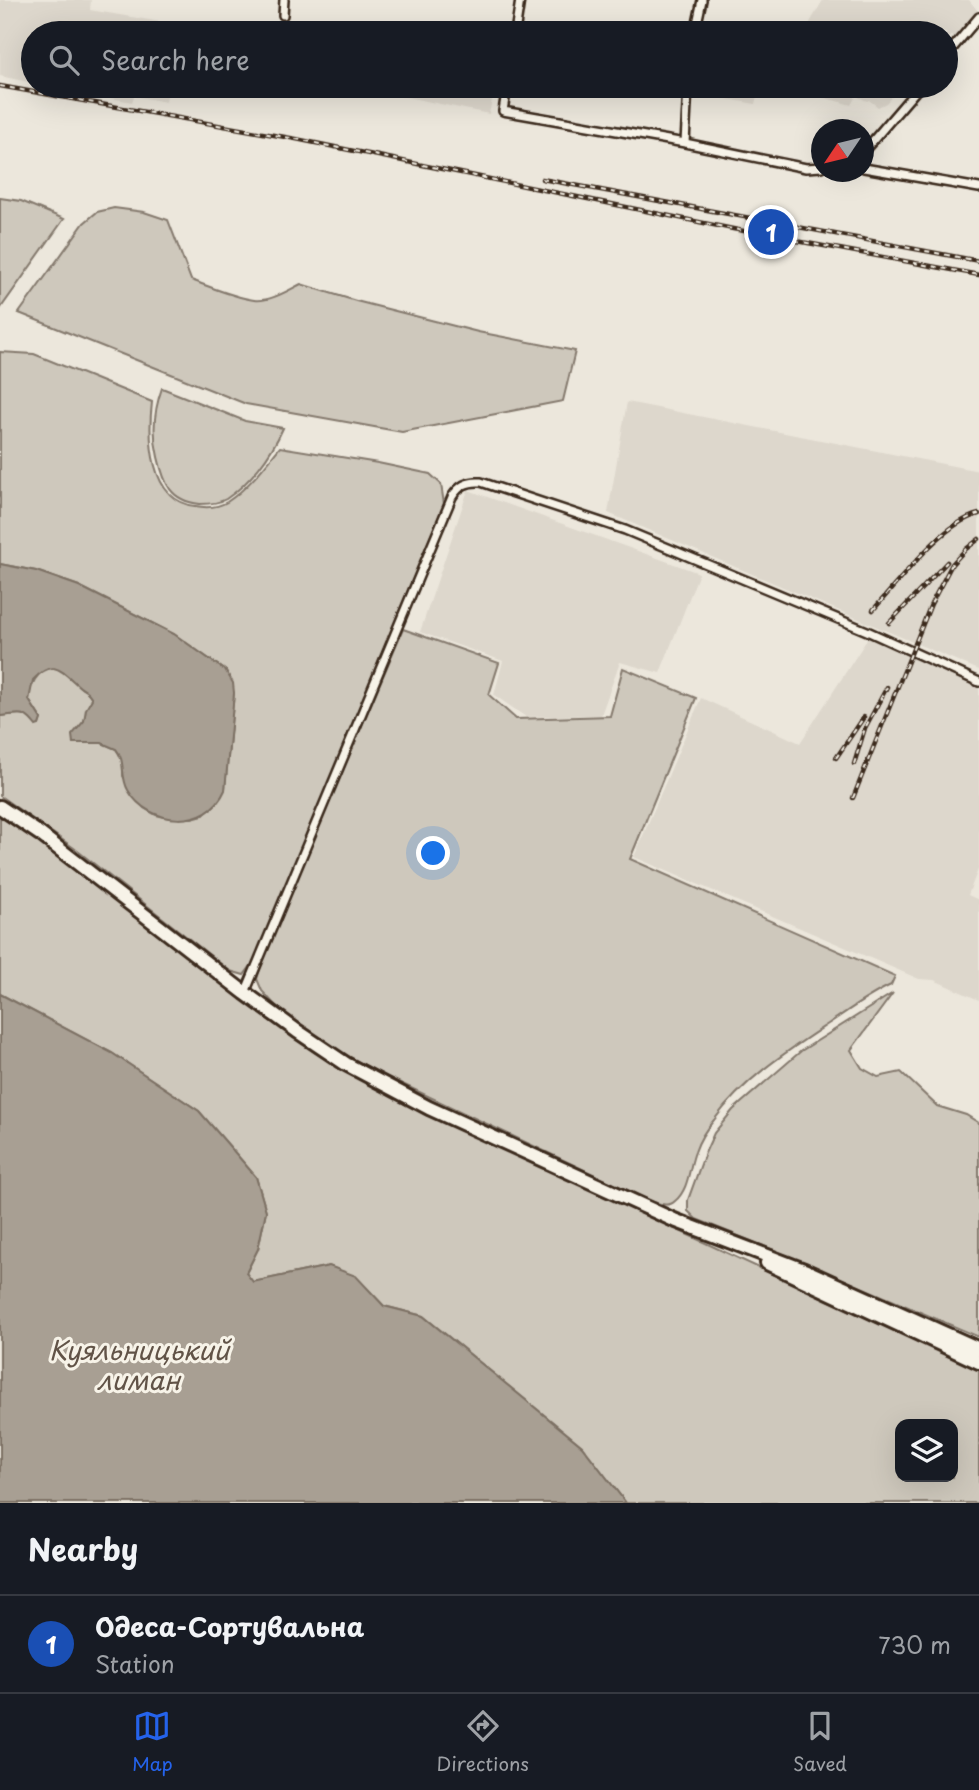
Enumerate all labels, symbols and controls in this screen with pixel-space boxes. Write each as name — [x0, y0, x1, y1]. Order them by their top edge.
search box — [21, 21, 958, 98]
text: Search here — [101, 40, 250, 79]
icon: search — [45, 41, 83, 79]
north arrow — [811, 119, 874, 182]
pin: 1 — [748, 206, 794, 258]
your location — [416, 836, 450, 870]
water label: Куяльницький лиман — [49, 1330, 233, 1399]
map controls — [895, 1419, 958, 1482]
button: layers — [895, 1419, 958, 1482]
text: Nearby — [28, 1526, 138, 1571]
text: Одеса-Сортувальна — [95, 1607, 364, 1646]
text: 1 — [46, 1627, 57, 1662]
text: 730 m — [878, 1627, 951, 1662]
text: Station — [95, 1646, 175, 1681]
tab: Map — [132, 1707, 173, 1777]
tab: Directions — [437, 1707, 529, 1777]
tab: Saved — [793, 1707, 847, 1777]

